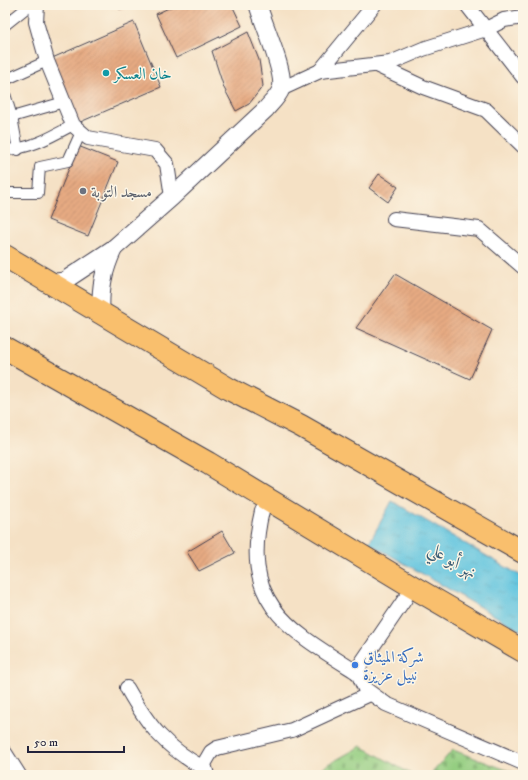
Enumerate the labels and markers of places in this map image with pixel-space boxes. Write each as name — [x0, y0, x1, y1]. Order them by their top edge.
place label: خان العسكر — [112, 64, 172, 84]
marker: خان العسكر — [101, 68, 111, 78]
place label: مسجد التوبة — [91, 182, 152, 202]
marker: مسجد التوبة — [78, 186, 88, 196]
place label: شركة الميثاق نبيل عزيزة — [363, 647, 424, 686]
marker: شركة الميثاق نبيل عزيزة — [350, 660, 360, 670]

